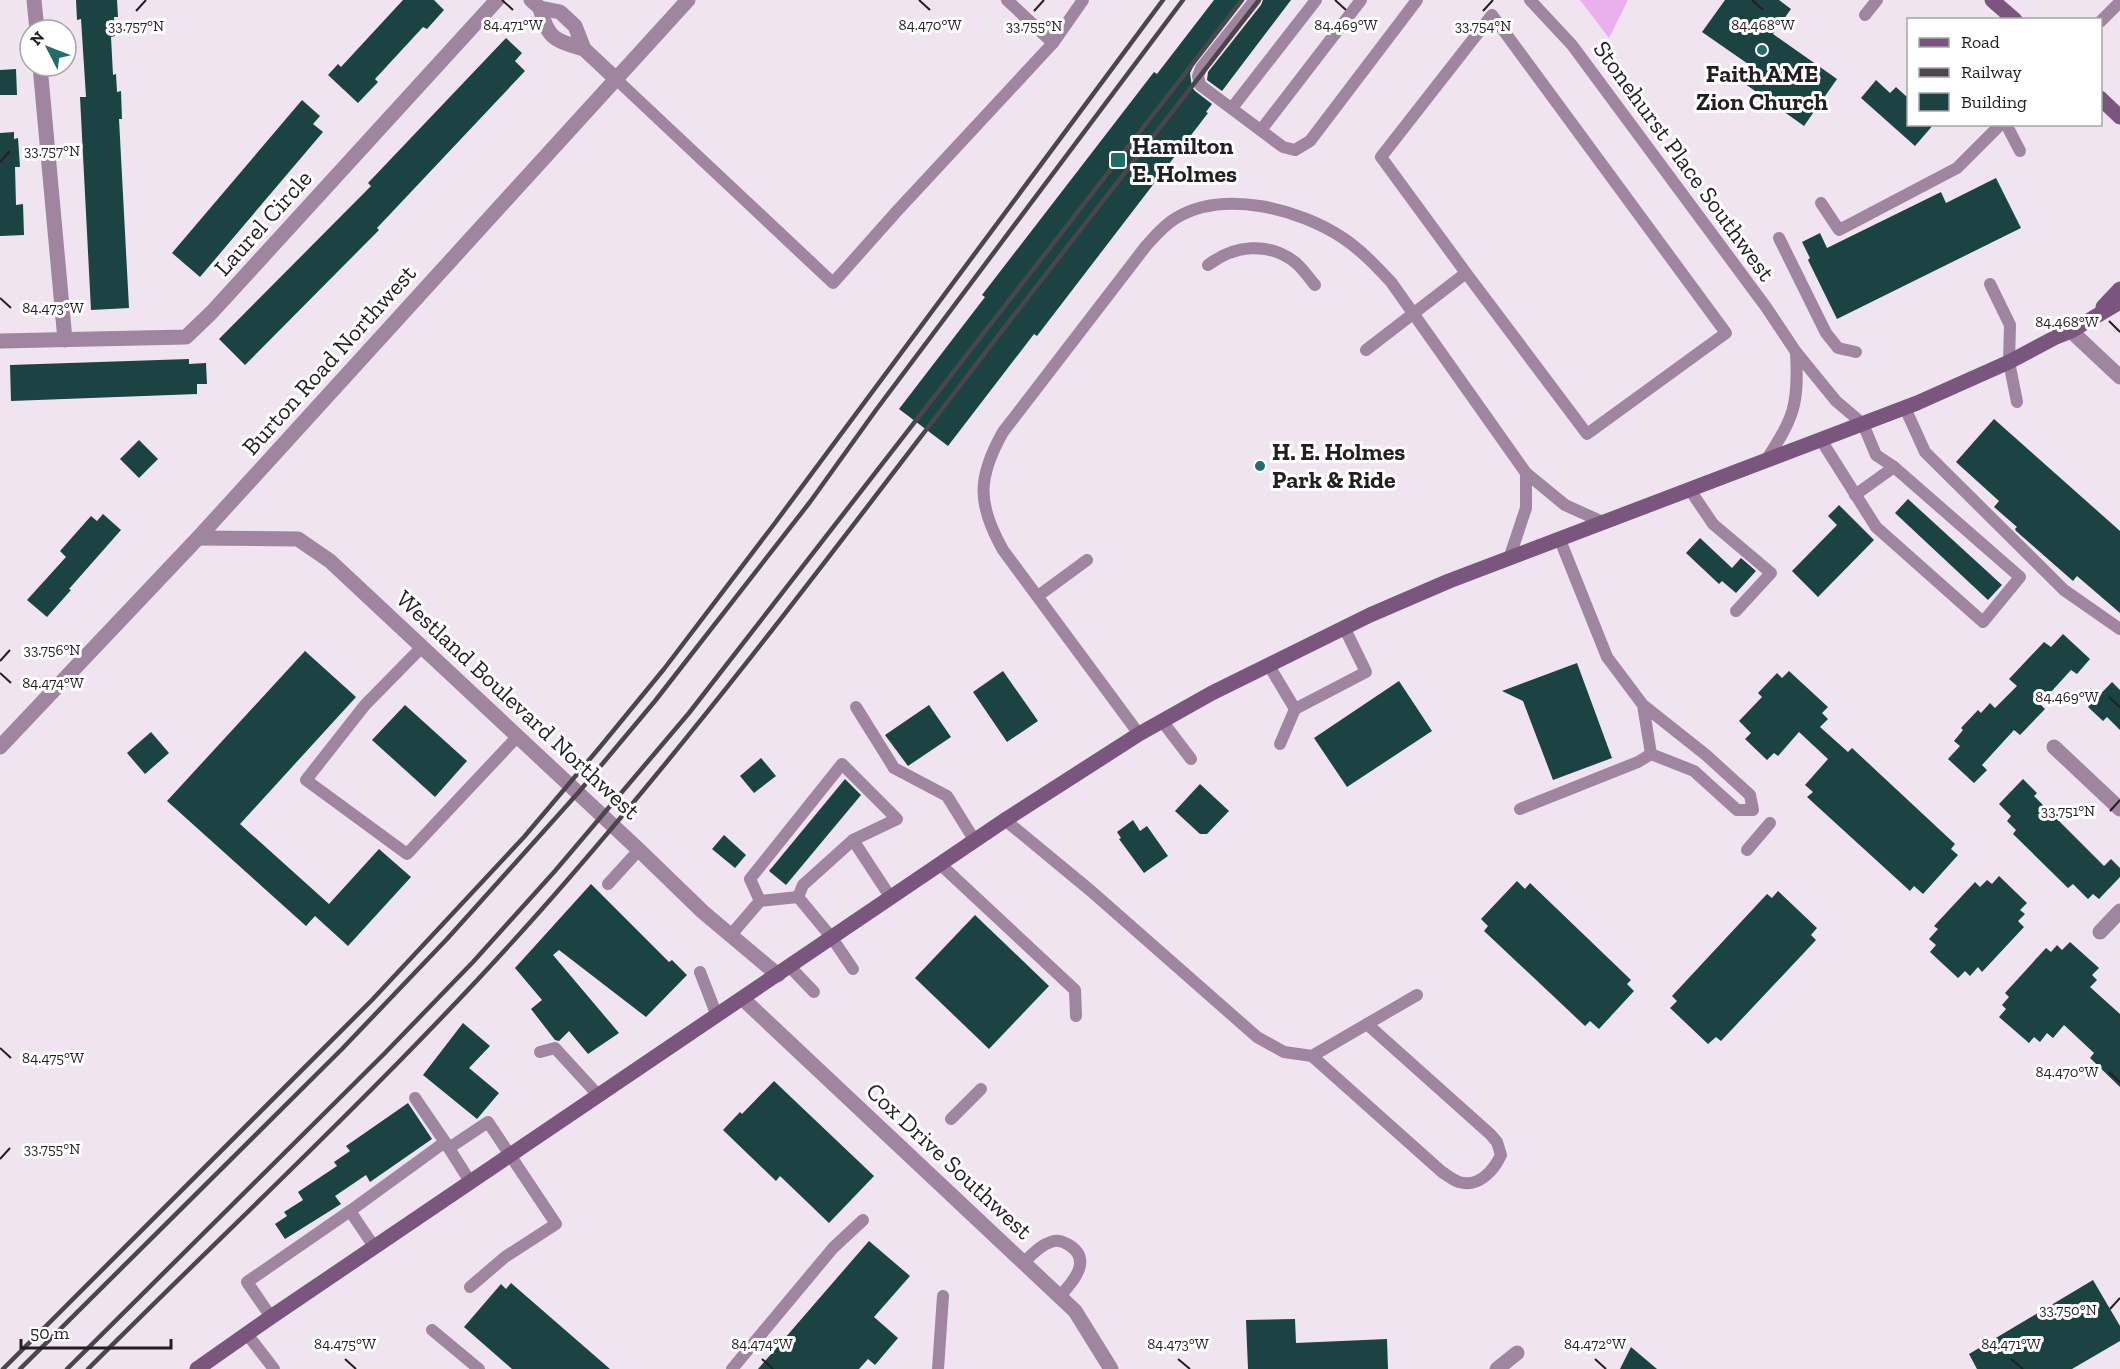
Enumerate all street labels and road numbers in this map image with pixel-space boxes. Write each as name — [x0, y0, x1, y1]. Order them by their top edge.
street label: Stonehurst Place Southwest — [1588, 35, 1781, 287]
street label: Laurel Circle — [208, 164, 318, 282]
street label: Burton Road Northwest — [236, 259, 422, 461]
street label: Westland Boulevard Northwest — [390, 584, 646, 825]
street label: Cox Drive Southwest — [860, 1076, 1038, 1245]

